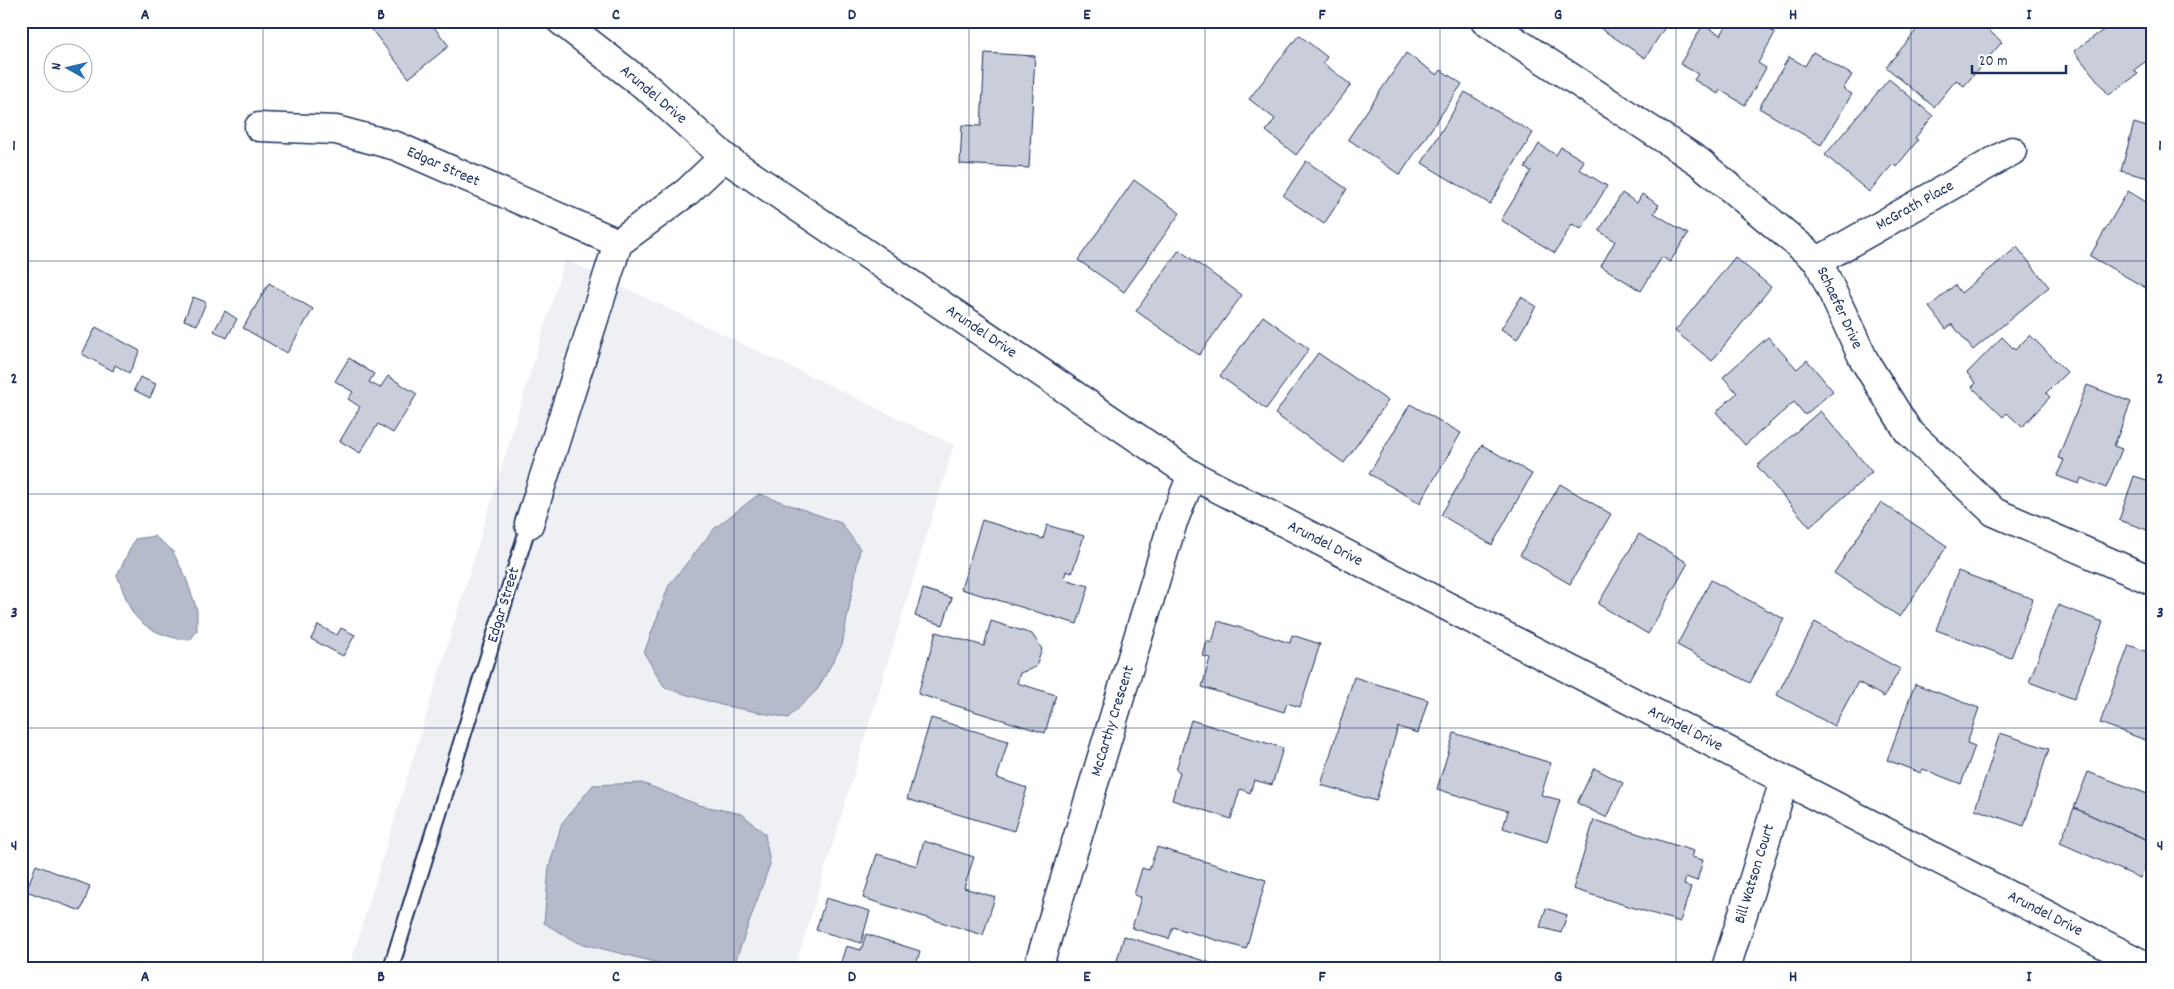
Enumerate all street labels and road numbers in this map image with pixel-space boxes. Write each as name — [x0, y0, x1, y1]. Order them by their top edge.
street label: Arundel Drive — [614, 60, 692, 130]
street label: Edgar Street — [403, 141, 483, 193]
street label: McGrath Place — [1872, 175, 1958, 237]
street label: Schaefer Drive — [1810, 263, 1868, 353]
street label: Arundel Drive — [941, 300, 1021, 364]
street label: Arundel Drive — [1283, 515, 1367, 573]
street label: Edgar Street — [482, 564, 526, 646]
street label: McCarthy Crescent — [1085, 663, 1141, 779]
street label: Arundel Drive — [1643, 700, 1727, 758]
street label: Bill Watson Court — [1729, 821, 1781, 927]
street label: Arundel Drive — [2003, 885, 2087, 943]

